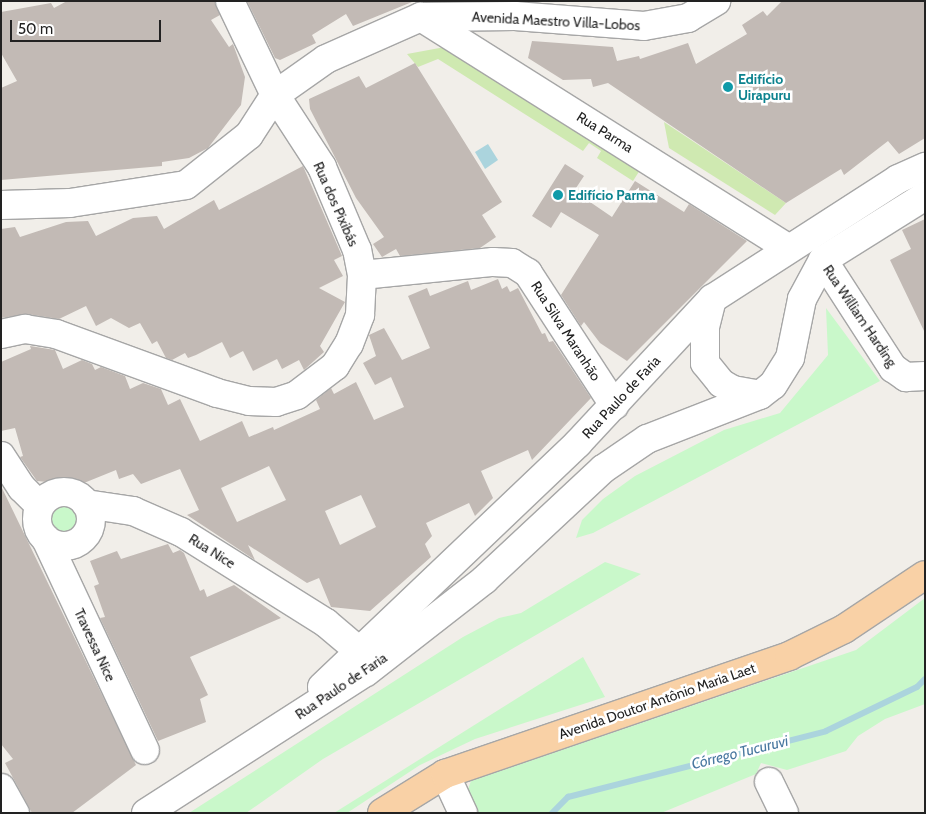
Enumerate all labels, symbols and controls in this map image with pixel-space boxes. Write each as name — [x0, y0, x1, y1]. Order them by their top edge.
street label: Avenida Maestro Villa-Lobos — [471, 8, 641, 34]
scale bar — [12, 10, 164, 42]
text: 50 m — [18, 20, 53, 38]
place label: Edifício Uirapuru — [738, 71, 791, 104]
marker: Edifício Uirapuru — [722, 81, 734, 93]
street label: Rua Parma — [574, 108, 636, 156]
street label: Rua dos Pixibás — [310, 159, 362, 249]
place label: Edifício Parma — [568, 187, 655, 203]
marker: Edifício Parma — [552, 189, 564, 201]
street label: Rua William Harding — [820, 262, 900, 370]
street label: Rua Silva Maranhão — [528, 278, 604, 384]
street label: Rua Paulo de Faria — [578, 352, 664, 442]
street label: Rua Nice — [186, 530, 238, 572]
street label: Travessa Nice — [71, 606, 119, 684]
street label: Rua Paulo de Faria — [292, 649, 390, 723]
street label: Avenida Doutor Antônio Maria Laet — [557, 659, 757, 743]
water label: Córrego Tucuruvi — [690, 732, 790, 774]

